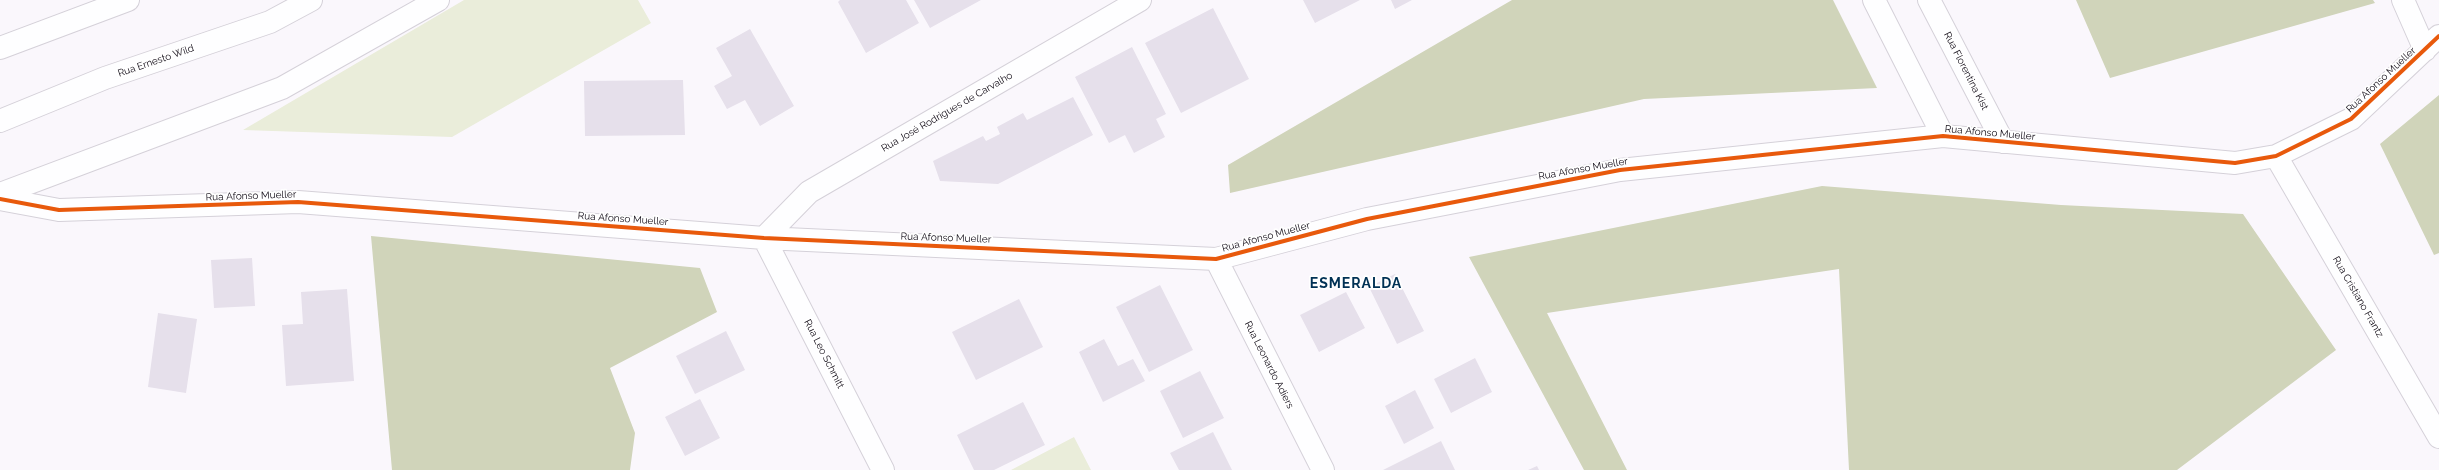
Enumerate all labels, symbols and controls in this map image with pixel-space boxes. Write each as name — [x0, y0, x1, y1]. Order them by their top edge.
street label: Rua Florentina Kist — [1941, 30, 1991, 112]
street label: Rua Ernesto Wild — [116, 42, 196, 80]
street label: Rua Afonso Mueller — [2344, 45, 2418, 115]
street label: Rua José Rodrigues de Carvalho — [879, 69, 1015, 155]
street label: Rua Afonso Mueller — [1944, 123, 2036, 143]
street label: Rua Afonso Mueller — [1537, 155, 1629, 183]
street label: Rua Afonso Mueller — [205, 188, 297, 204]
street label: Rua Afonso Mueller — [577, 210, 669, 228]
street label: Rua Afonso Mueller — [1221, 219, 1311, 255]
street label: Rua Afonso Mueller — [900, 230, 992, 246]
street label: Rua Cristiano Frantz — [2330, 254, 2386, 340]
district label: ESMERALDA — [1310, 276, 1402, 292]
street label: Rua Leo Schmitt — [801, 317, 847, 391]
street label: Rua Leonardo Adiers — [1242, 319, 1296, 411]

